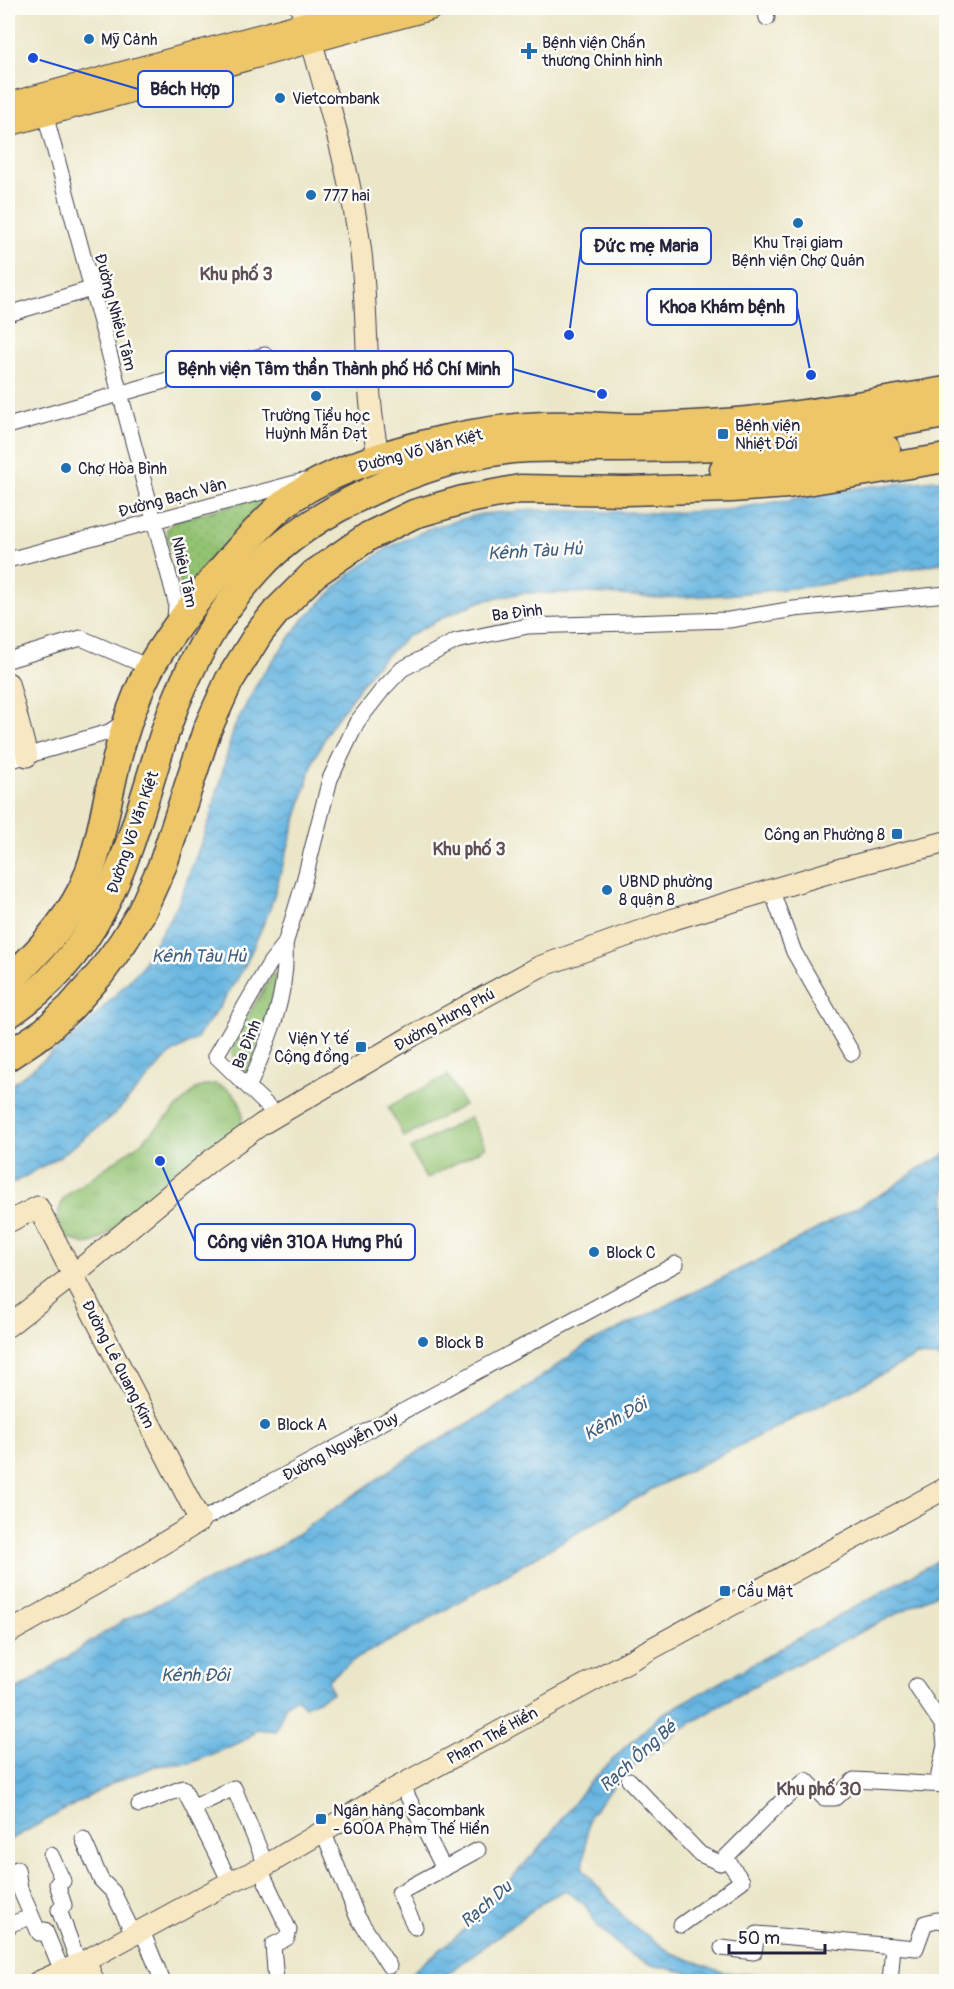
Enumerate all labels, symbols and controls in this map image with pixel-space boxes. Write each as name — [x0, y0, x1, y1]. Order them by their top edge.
place label: Mỹ Cảnh — [101, 30, 158, 50]
marker: Mỹ Cảnh — [82, 32, 96, 46]
place label: Bệnh viện Chấn thương Chỉnh hình — [541, 33, 663, 71]
marker: Bệnh viện Chấn thương Chỉnh hình — [520, 42, 538, 60]
callout: Bách Hợp — [138, 71, 233, 107]
text: Bách Hợp — [150, 78, 221, 101]
place label: Vietcombank — [292, 89, 380, 109]
marker: Vietcombank — [273, 91, 287, 105]
place label: 777 hai — [323, 186, 370, 206]
marker: 777 hai — [304, 188, 318, 202]
marker: Khu Trại giam Bệnh viện Chợ Quán — [791, 216, 805, 230]
callout: Đức mẹ Maria — [581, 228, 711, 264]
place label: Khu Trại giam Bệnh viện Chợ Quán — [732, 233, 864, 271]
text: Đức mẹ Maria — [593, 235, 699, 258]
street label: Đường Nhiêu Tâm — [90, 251, 140, 373]
district label: Khu phố 3 — [200, 263, 273, 286]
callout: Khoa Khám bệnh — [647, 289, 797, 325]
text: Khoa Khám bệnh — [659, 296, 785, 319]
callout: Bệnh viện Tâm thần Thành phố Hồ Chí Minh — [166, 351, 513, 387]
text: Bệnh viện Tâm thần Thành phố Hồ Chí Minh — [178, 356, 501, 381]
marker: Trường Tiểu học Huỳnh Mẫn Đạt — [309, 389, 323, 403]
place label: Trường Tiểu học Huỳnh Mẫn Đạt — [261, 406, 371, 444]
place label: Bệnh viện Nhiệt Đới — [735, 416, 800, 454]
street label: Đường Võ Văn Kiệt — [356, 425, 485, 477]
marker: Bệnh viện Nhiệt Đới — [716, 427, 730, 441]
place label: Chợ Hòa Bình — [78, 459, 167, 479]
marker: Chợ Hòa Bình — [59, 461, 73, 475]
street label: Đường Bạch Vân — [116, 474, 228, 522]
street label: Nhiêu Tâm — [167, 535, 201, 609]
water label: Kênh Tàu Hủ — [487, 537, 584, 565]
street label: Ba Đình — [491, 600, 544, 626]
street label: Đường Võ Văn Kiệt — [103, 768, 163, 896]
place label: Công an Phường 8 — [764, 825, 885, 845]
marker: Công an Phường 8 — [890, 827, 904, 841]
district label: Khu phố 3 — [433, 838, 506, 861]
place label: UBND phường 8 quận 8 — [619, 872, 712, 910]
marker: UBND phường 8 quận 8 — [600, 883, 614, 897]
water label: Kênh Tàu Hủ — [152, 945, 247, 968]
street label: Đường Hưng Phú — [391, 984, 498, 1056]
street label: Ba Đình — [228, 1017, 266, 1072]
place label: Viện Y tế Cộng đồng — [274, 1029, 350, 1067]
marker: Viện Y tế Cộng đồng — [354, 1040, 368, 1054]
callout: Công viên 310A Hưng Phú — [195, 1224, 415, 1260]
text: Công viên 310A Hưng Phú — [207, 1231, 403, 1254]
place label: Block C — [606, 1243, 656, 1263]
marker: Block C — [587, 1245, 601, 1259]
street label: Đường Lê Quang Kim — [77, 1297, 159, 1432]
place label: Block B — [435, 1333, 484, 1353]
marker: Block B — [416, 1335, 430, 1349]
water label: Kênh Đôi — [580, 1392, 653, 1446]
street label: Đường Nguyễn Duy — [279, 1408, 402, 1486]
place label: Block A — [277, 1415, 327, 1435]
marker: Block A — [258, 1417, 272, 1431]
place label: Cầu Mật — [737, 1581, 793, 1602]
marker: Cầu Mật — [718, 1584, 732, 1598]
water label: Kênh Đôi — [161, 1664, 232, 1687]
street label: Phạm Thế Hiển — [444, 1703, 541, 1769]
water label: Rạch Ông Bé — [595, 1715, 683, 1797]
district label: Khu phố 30 — [776, 1778, 862, 1801]
place label: Ngân hàng Sacombank - 600A Phạm Thế Hiển — [333, 1801, 489, 1839]
marker: Ngân hàng Sacombank - 600A Phạm Thế Hiển — [314, 1812, 328, 1826]
water label: Rạch Du — [456, 1875, 518, 1933]
scale bar — [729, 1917, 825, 1955]
text: 50 m — [738, 1927, 780, 1950]

